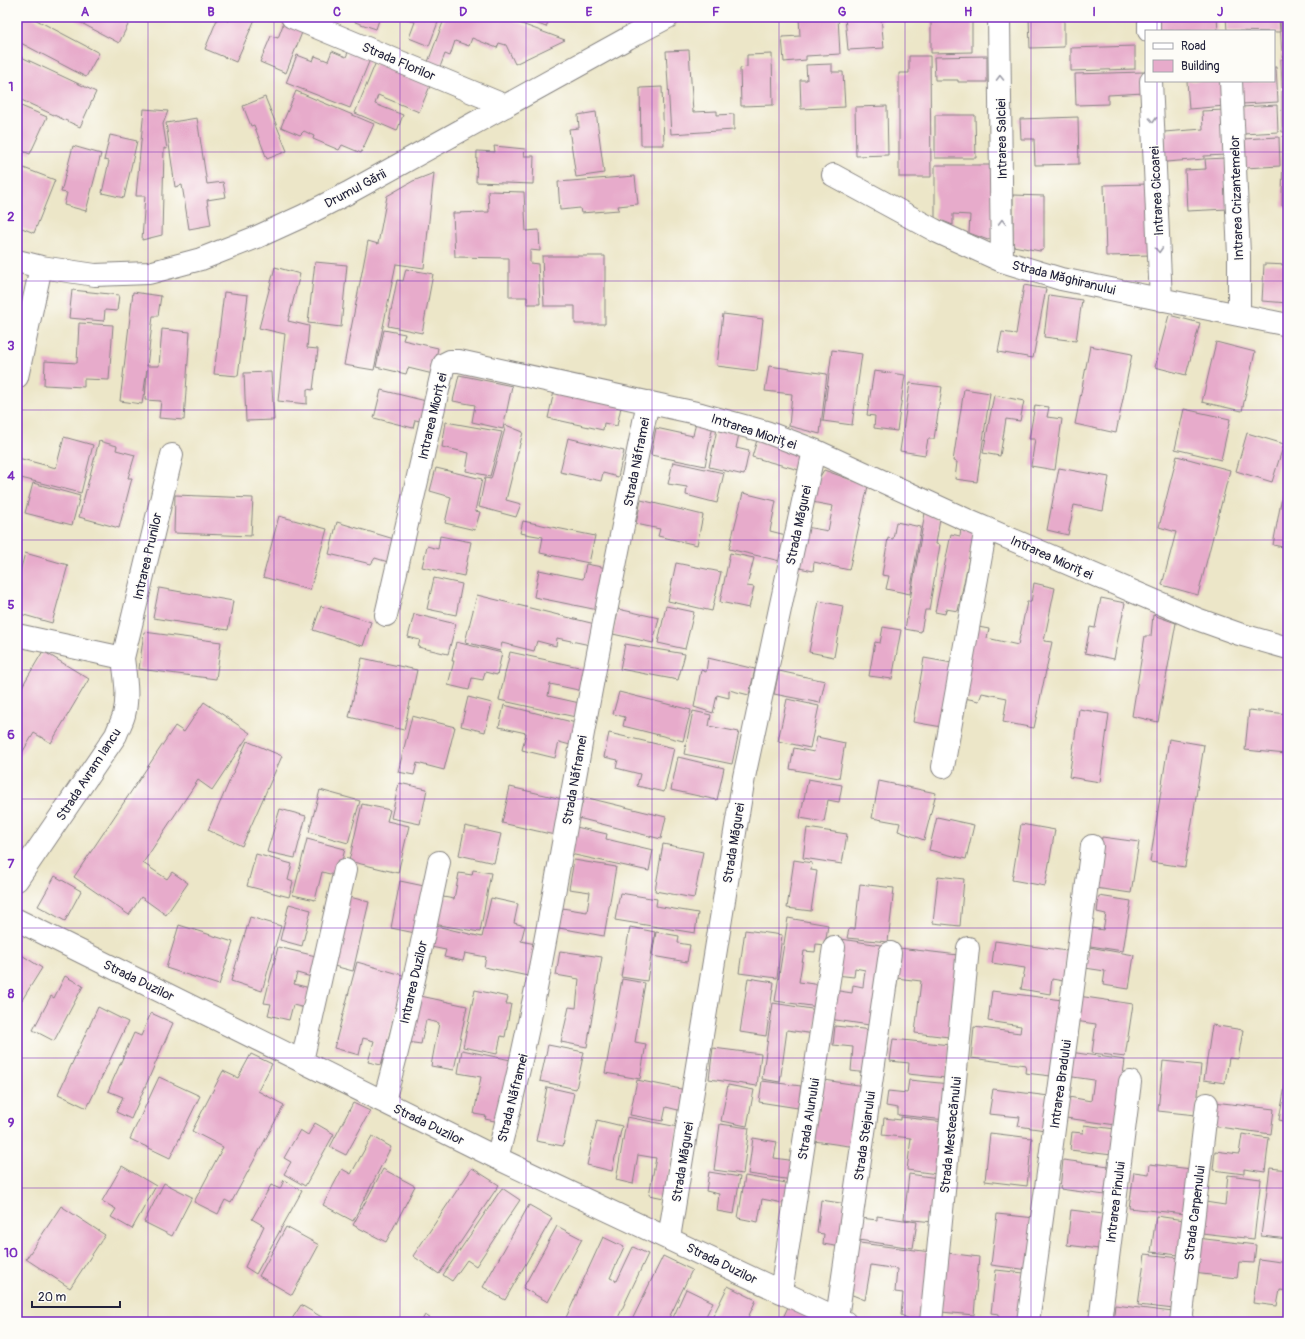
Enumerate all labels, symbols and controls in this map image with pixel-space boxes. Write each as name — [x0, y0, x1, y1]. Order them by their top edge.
text: A — [81, 4, 90, 20]
text: B — [207, 4, 215, 20]
text: C — [333, 4, 341, 20]
text: D — [459, 4, 467, 20]
text: E — [586, 4, 593, 20]
text: F — [712, 4, 720, 20]
text: G — [838, 4, 847, 20]
text: H — [964, 4, 972, 20]
text: I — [1092, 4, 1096, 20]
text: J — [1217, 4, 1223, 20]
legend — [1145, 30, 1275, 82]
street label: Strada Florilor — [359, 39, 438, 85]
text: Road — [1181, 39, 1206, 54]
text: Building — [1181, 59, 1220, 74]
one-way arrow — [996, 75, 1004, 81]
text: 1 — [8, 79, 14, 95]
street label: Intrarea Salciei — [993, 98, 1011, 180]
one-way arrow — [1149, 117, 1158, 123]
street label: Intrarea Crizantemelor — [1227, 135, 1247, 261]
street label: Intrarea Cicoarei — [1147, 146, 1167, 236]
street label: Drumul Gării — [322, 166, 389, 212]
text: 2 — [7, 209, 15, 225]
one-way arrow — [998, 219, 1006, 225]
one-way arrow — [1155, 247, 1163, 253]
street label: Strada Măghiranului — [1010, 257, 1117, 299]
text: 3 — [7, 338, 15, 354]
street label: Intrarea Mioriței — [415, 371, 451, 461]
street label: Intrarea Mioriței — [709, 411, 798, 453]
street label: Strada Năframei — [620, 416, 653, 508]
text: 4 — [7, 468, 15, 484]
street label: Strada Măgurei — [783, 484, 815, 566]
street label: Intrarea Prunilor — [130, 511, 166, 601]
street label: Intrarea Mioriței — [1008, 533, 1095, 583]
text: 5 — [7, 597, 15, 613]
street label: Strada Avram Iancu — [53, 725, 125, 824]
text: 6 — [7, 727, 15, 743]
street label: Strada Năframei — [559, 734, 591, 826]
street label: Strada Măgurei — [720, 802, 748, 884]
text: 7 — [8, 856, 15, 872]
street label: Intrarea Duzilor — [397, 939, 431, 1025]
street label: Strada Duzilor — [100, 957, 177, 1005]
text: 8 — [8, 986, 15, 1002]
street label: Intrarea Bradului — [1047, 1039, 1075, 1130]
street label: Strada Năframei — [494, 1052, 532, 1144]
street label: Strada Mesteacănului — [937, 1076, 965, 1194]
street label: Strada Alunului — [795, 1077, 823, 1161]
street label: Strada Stejarului — [851, 1090, 879, 1182]
street label: Strada Duzilor — [390, 1101, 467, 1149]
text: 9 — [8, 1115, 15, 1131]
street label: Strada Măgurei — [669, 1121, 697, 1203]
street label: Intrarea Pinului — [1103, 1161, 1129, 1244]
street label: Strada Carpenului — [1181, 1165, 1209, 1262]
street label: Strada Duzilor — [683, 1240, 760, 1288]
text: 10 — [4, 1245, 18, 1261]
scale bar — [32, 1283, 120, 1309]
text: 20 m — [38, 1290, 67, 1305]

